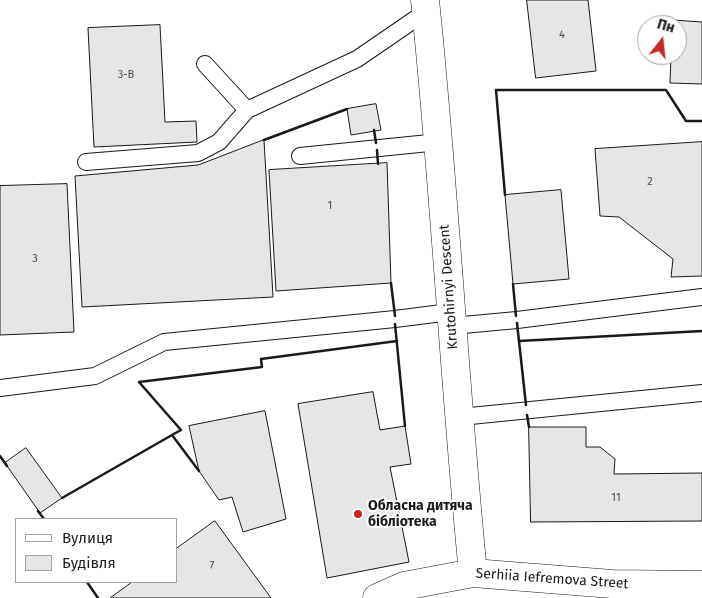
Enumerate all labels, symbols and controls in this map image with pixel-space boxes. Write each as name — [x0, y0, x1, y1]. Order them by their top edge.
north arrow — [637, 15, 687, 65]
text: Пн — [655, 15, 677, 37]
house number: 4 — [559, 28, 565, 42]
house number: 3-В — [118, 68, 134, 82]
house number: 2 — [647, 175, 653, 189]
house number: 1 — [328, 199, 332, 213]
street label: Krutohirnyi Descent — [436, 224, 462, 350]
house number: 3 — [32, 252, 38, 266]
house number: 11 — [611, 491, 621, 505]
place label: Обласна дитяча бібліотека — [368, 498, 473, 530]
marker: Обласна дитяча бібліотека — [352, 508, 364, 520]
legend — [15, 518, 178, 583]
text: Вулиця — [62, 529, 113, 547]
text: Будівля — [62, 554, 116, 572]
house number: 7 — [210, 559, 214, 573]
street label: Serhiia Iefremova Street — [475, 565, 629, 593]

